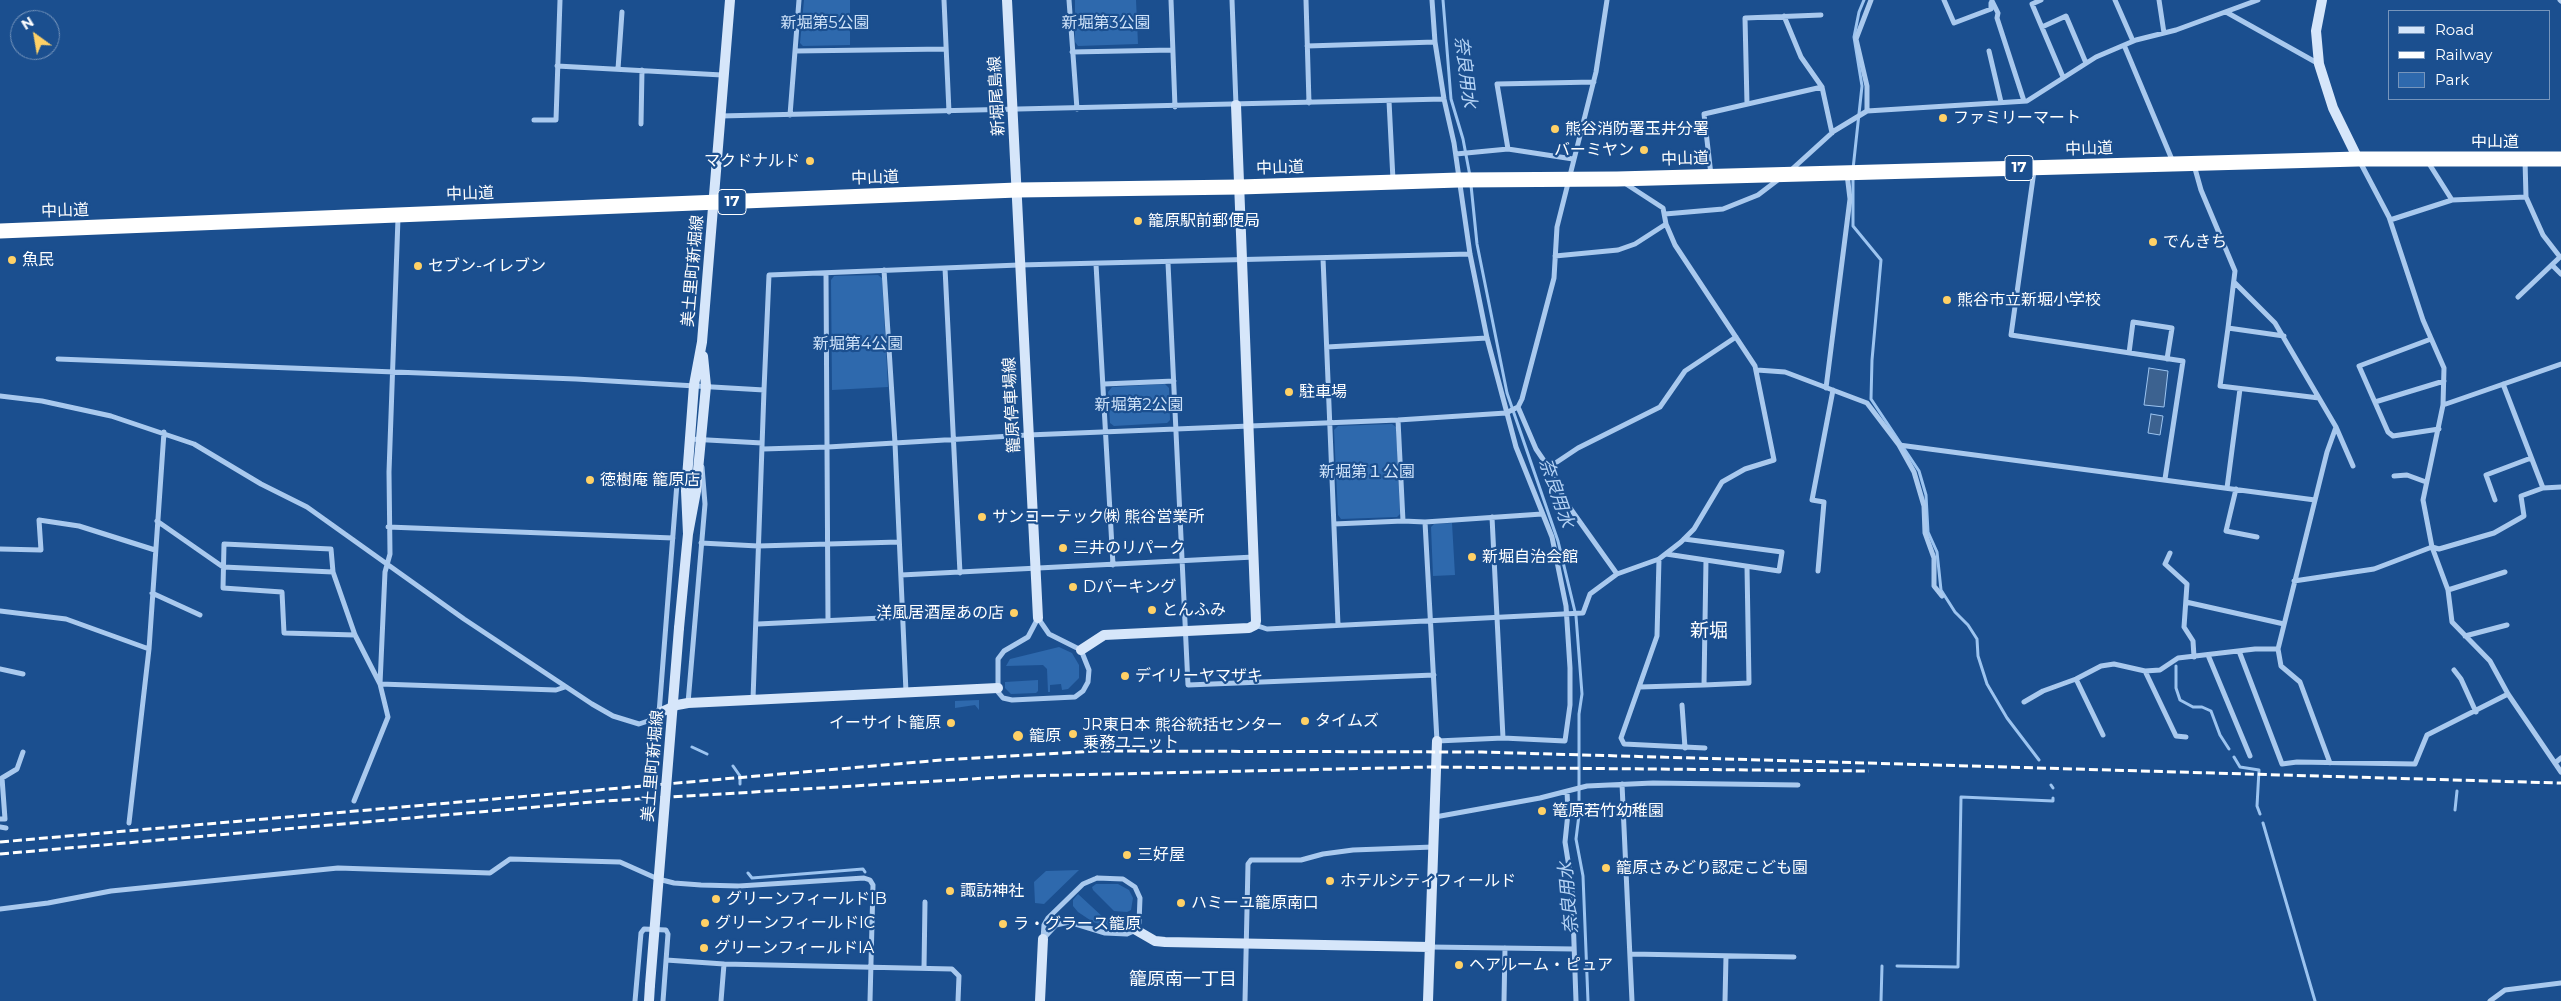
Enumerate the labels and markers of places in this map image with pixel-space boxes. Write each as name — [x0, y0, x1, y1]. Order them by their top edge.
place label: ファミリーマート — [1953, 108, 2081, 128]
marker: ファミリーマート — [1937, 112, 1949, 124]
place label: 熊谷消防署玉井分署 — [1565, 119, 1709, 139]
marker: 熊谷消防署玉井分署 — [1549, 123, 1561, 135]
place label: バーミヤン — [1554, 140, 1634, 160]
marker: バーミヤン — [1638, 144, 1650, 156]
place label: マクドナルド — [704, 151, 800, 171]
marker: マクドナルド — [804, 155, 816, 167]
place label: 籠原駅前郵便局 — [1148, 211, 1260, 231]
marker: 籠原駅前郵便局 — [1132, 215, 1144, 227]
place label: でんきち — [2163, 232, 2227, 252]
marker: でんきち — [2147, 236, 2159, 248]
place label: 魚民 — [22, 250, 54, 270]
marker: 魚民 — [6, 254, 18, 266]
place label: セブン-イレブン — [428, 256, 546, 276]
marker: セブン-イレブン — [412, 260, 424, 272]
place label: 熊谷市立新堀小学校 — [1957, 290, 2101, 310]
marker: 熊谷市立新堀小学校 — [1941, 294, 1953, 306]
place label: 駐車場 — [1299, 382, 1347, 402]
marker: 駐車場 — [1283, 386, 1295, 398]
place label: 徳樹庵 籠原店 — [600, 470, 700, 490]
marker: 徳樹庵 籠原店 — [584, 474, 596, 486]
place label: サンコーテック㈱ 熊谷営業所 — [992, 507, 1204, 527]
marker: サンコーテック㈱ 熊谷営業所 — [976, 511, 988, 523]
place label: 三井のリパーク — [1073, 538, 1185, 558]
marker: 三井のリパーク — [1057, 542, 1069, 554]
place label: 新堀自治会館 — [1482, 547, 1578, 567]
marker: 新堀自治会館 — [1466, 551, 1478, 563]
place label: Dパーキング — [1083, 577, 1176, 597]
marker: Dパーキング — [1067, 581, 1079, 593]
place label: とんふみ — [1162, 600, 1226, 620]
place label: 洋風居酒屋あの店 — [876, 603, 1004, 623]
marker: とんふみ — [1146, 604, 1158, 616]
marker: 洋風居酒屋あの店 — [1008, 607, 1020, 619]
place label: デイリーヤマザキ — [1135, 666, 1263, 686]
marker: デイリーヤマザキ — [1119, 670, 1131, 682]
place label: タイムズ — [1315, 711, 1379, 731]
place label: イーサイト籠原 — [829, 713, 941, 733]
place label: JR東日本 熊谷統括センター 乗務ユニット — [1083, 715, 1283, 753]
marker: タイムズ — [1299, 715, 1311, 727]
marker: イーサイト籠原 — [945, 717, 957, 729]
place label: 籠原 — [1029, 726, 1061, 746]
marker: JR東日本 熊谷統括センター 乗務ユニット — [1067, 728, 1079, 740]
marker: 籠原 — [1011, 729, 1025, 743]
place label: 篭原若竹幼稚園 — [1552, 801, 1664, 821]
marker: 篭原若竹幼稚園 — [1536, 805, 1548, 817]
place label: 三好屋 — [1137, 845, 1185, 865]
marker: 三好屋 — [1121, 849, 1133, 861]
place label: 籠原さみどり認定こども園 — [1616, 858, 1808, 878]
marker: 籠原さみどり認定こども園 — [1600, 862, 1612, 874]
place label: ホテルシティフィールド — [1340, 871, 1516, 891]
marker: ホテルシティフィールド — [1324, 875, 1336, 887]
place label: 諏訪神社 — [960, 881, 1024, 901]
marker: 諏訪神社 — [944, 885, 956, 897]
place label: グリーンフィールドIB — [726, 889, 887, 909]
marker: グリーンフィールドIB — [710, 893, 722, 905]
place label: ハミーユ籠原南口 — [1191, 893, 1319, 913]
marker: ハミーユ籠原南口 — [1175, 897, 1187, 909]
place label: グリーンフィールドIC — [715, 913, 875, 933]
place label: ラ・グラース籠原 — [1013, 914, 1141, 934]
marker: グリーンフィールドIC — [699, 917, 711, 929]
marker: ラ・グラース籠原 — [997, 918, 1009, 930]
place label: グリーンフィールドIA — [714, 938, 874, 958]
marker: グリーンフィールドIA — [698, 942, 710, 954]
place label: ヘアルーム・ピュア — [1469, 955, 1613, 975]
marker: ヘアルーム・ピュア — [1453, 959, 1465, 971]

